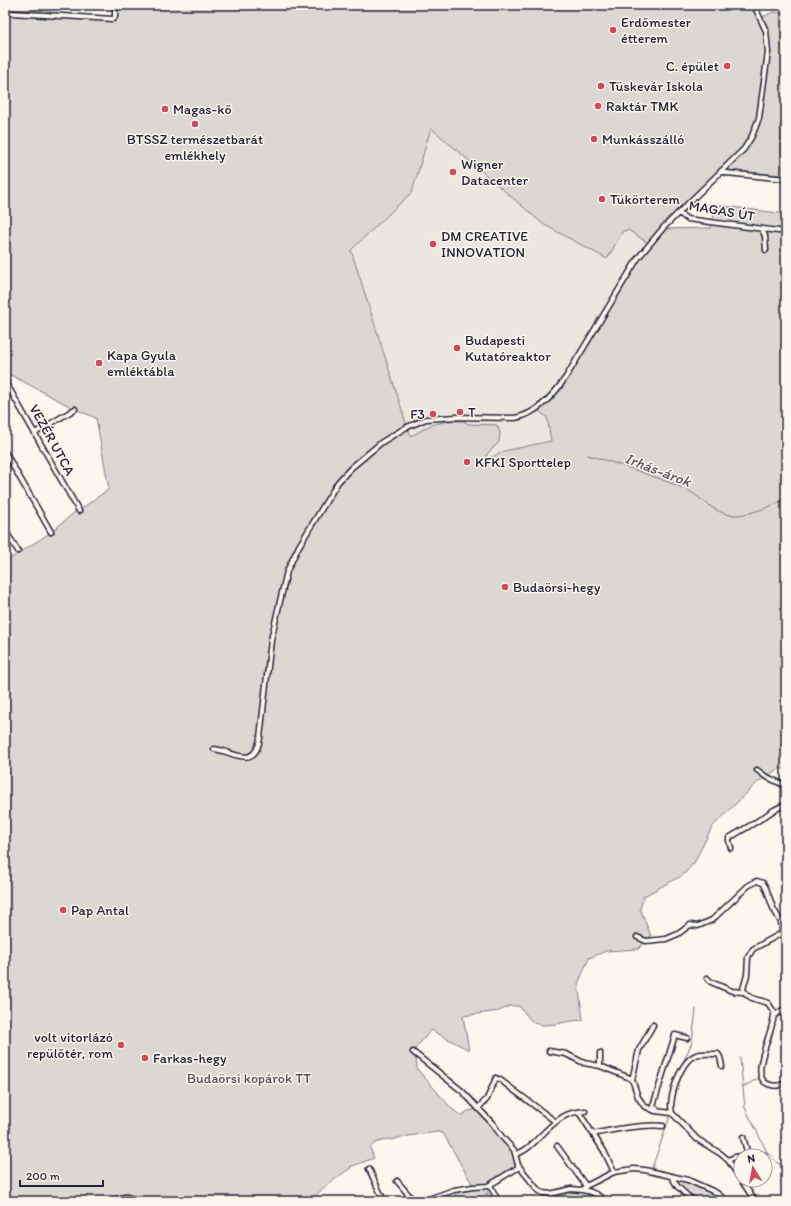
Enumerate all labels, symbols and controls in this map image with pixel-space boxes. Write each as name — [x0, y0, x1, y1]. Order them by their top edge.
place label: Erdőmester étterem — [621, 14, 692, 47]
marker: Erdőmester étterem — [608, 25, 618, 35]
place label: C. épület — [666, 58, 719, 75]
marker: C. épület — [722, 61, 732, 71]
place label: Tüskevár Iskola — [609, 78, 703, 95]
marker: Tüskevár Iskola — [596, 81, 606, 91]
place label: Raktár TMK — [606, 98, 678, 115]
place label: Magas-kő — [173, 101, 232, 118]
marker: Raktár TMK — [593, 101, 603, 111]
marker: Magas-kő — [160, 104, 170, 114]
marker: BTSSZ természetbarát emlékhely — [190, 119, 200, 129]
place label: BTSSZ természetbarát emlékhely — [127, 131, 263, 164]
place label: Munkásszálló — [602, 131, 684, 148]
marker: Munkásszálló — [589, 134, 599, 144]
place label: Wigner Datacenter — [461, 156, 529, 189]
marker: Wigner Datacenter — [448, 167, 458, 177]
place label: Tükörterem — [610, 191, 680, 208]
marker: Tükörterem — [597, 194, 607, 204]
street label: MAGAS ÚT — [688, 197, 756, 225]
place label: DM CREATIVE INNOVATION — [441, 228, 528, 261]
marker: DM CREATIVE INNOVATION — [428, 239, 438, 249]
place label: Budapesti Kutatóreaktor — [465, 332, 551, 365]
marker: Budapesti Kutatóreaktor — [452, 343, 462, 353]
place label: Kapa Gyula emléktábla — [107, 347, 177, 380]
marker: Kapa Gyula emléktábla — [94, 358, 104, 368]
street label: VEZÉR UTCA — [26, 402, 78, 478]
place label: T — [468, 404, 476, 421]
place label: F3 — [410, 406, 425, 423]
marker: T — [455, 407, 465, 417]
marker: F3 — [428, 409, 438, 419]
water label: Irhás-árok — [623, 449, 695, 491]
place label: KFKI Sporttelep — [475, 454, 571, 471]
marker: KFKI Sporttelep — [462, 457, 472, 467]
place label: Budaörsi-hegy — [513, 579, 601, 596]
marker: Budaörsi-hegy — [500, 582, 510, 592]
place label: Pap Antal — [71, 902, 129, 919]
marker: Pap Antal — [58, 905, 68, 915]
place label: volt vitorlázó repülőtér, rom — [27, 1029, 113, 1062]
marker: volt vitorlázó repülőtér, rom — [116, 1040, 126, 1050]
place label: Farkas-hegy — [153, 1050, 227, 1067]
marker: Farkas-hegy — [140, 1053, 150, 1063]
park label: Budaörsi kopárok TT — [187, 1070, 311, 1087]
north arrow — [733, 1148, 773, 1188]
text: N — [746, 1152, 756, 1166]
scale bar — [20, 1162, 103, 1188]
text: 200 m — [26, 1169, 60, 1183]

